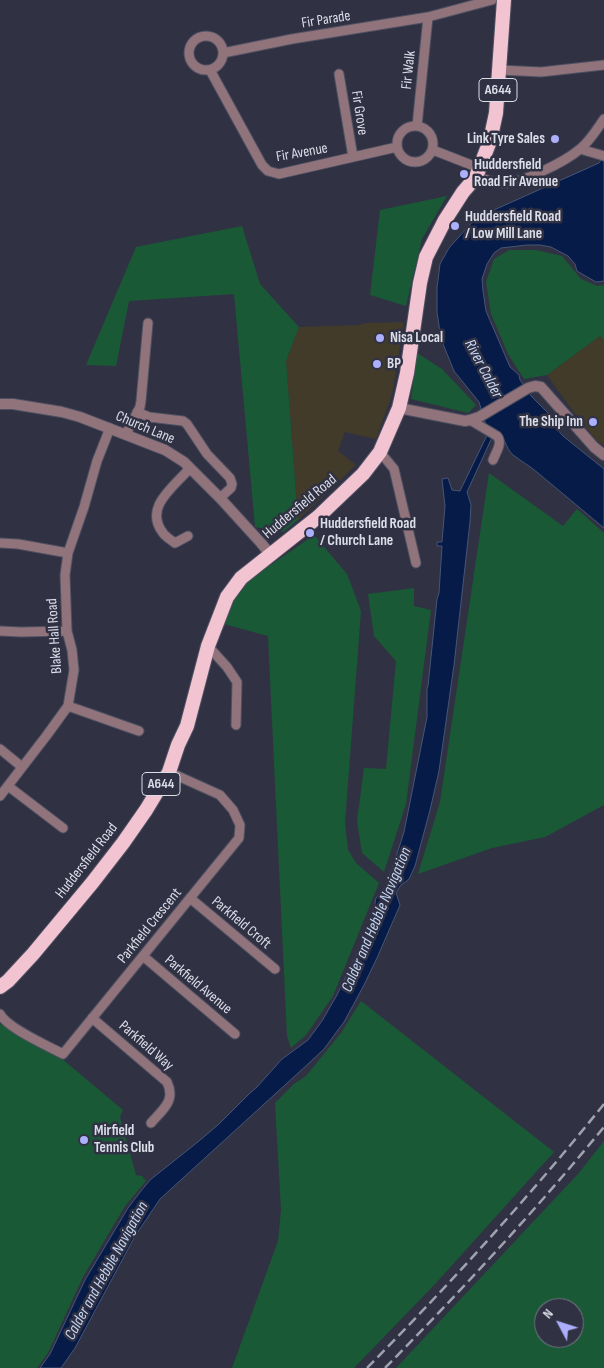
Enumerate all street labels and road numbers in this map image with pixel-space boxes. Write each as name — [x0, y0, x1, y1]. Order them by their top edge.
street label: Fir Parade — [300, 7, 352, 33]
street label: Fir Walk — [398, 50, 420, 90]
road number: A644 — [479, 78, 517, 102]
street label: Fir Grove — [347, 89, 371, 137]
street label: Fir Avenue — [275, 140, 329, 166]
street label: Church Lane — [113, 407, 177, 449]
street label: Huddersfield Road — [259, 471, 341, 543]
street label: Blake Hall Road — [43, 598, 67, 674]
road number: A644 — [142, 772, 180, 796]
street label: Huddersfield Road — [52, 820, 122, 902]
street label: Parkfield Crescent — [114, 885, 186, 967]
street label: Parkfield Croft — [208, 893, 274, 953]
street label: Parkfield Avenue — [161, 952, 235, 1018]
street label: Parkfield Way — [115, 1017, 177, 1075]

